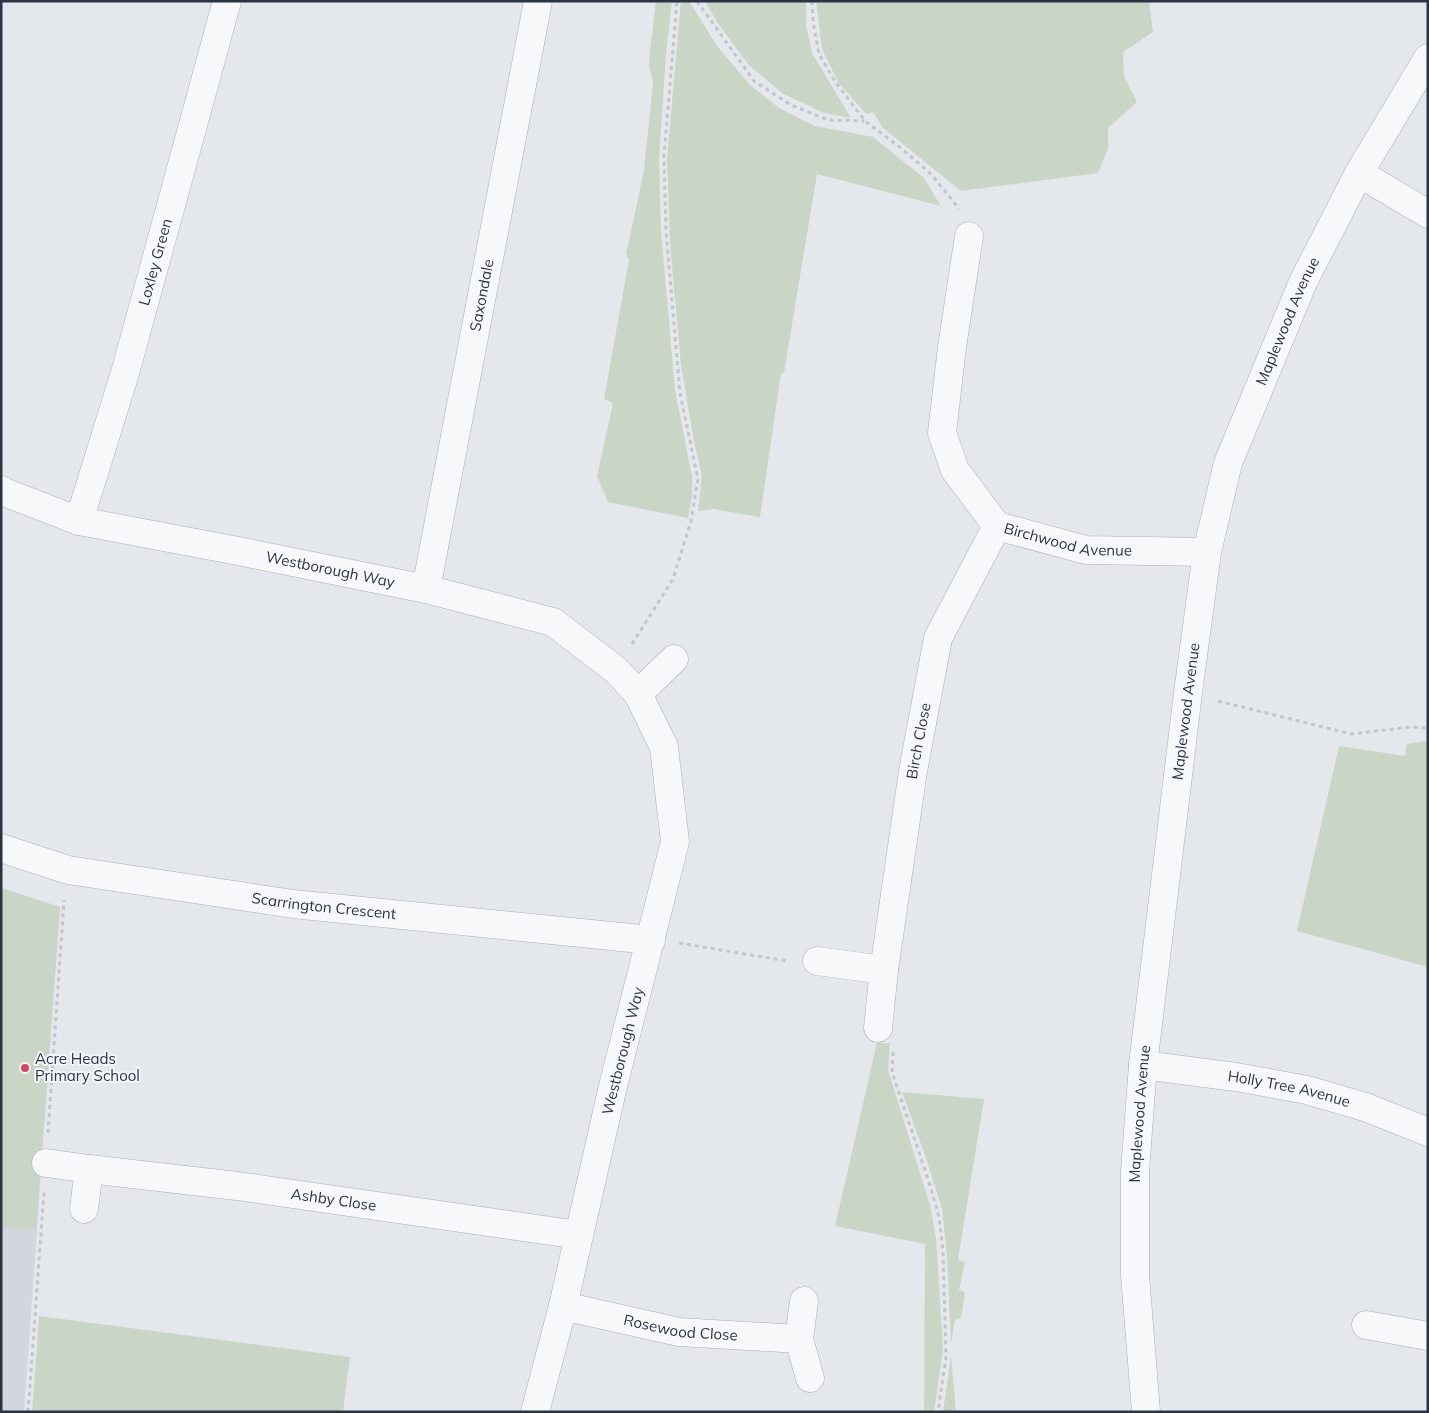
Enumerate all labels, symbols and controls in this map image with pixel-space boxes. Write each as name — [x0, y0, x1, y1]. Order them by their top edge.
street label: Loxley Green — [134, 216, 176, 308]
street label: Maplewood Avenue — [1251, 254, 1323, 388]
street label: Saxondale — [465, 257, 498, 333]
street label: Birchwood Avenue — [1002, 518, 1132, 560]
street label: Westborough Way — [264, 547, 397, 591]
street label: Maplewood Avenue — [1168, 642, 1204, 781]
street label: Birch Close — [902, 701, 935, 780]
street label: Scarrington Crescent — [250, 888, 397, 923]
street label: Westborough Way — [597, 985, 648, 1117]
street label: Maplewood Avenue — [1125, 1044, 1154, 1182]
place label: Acre Heads Primary School — [35, 1049, 140, 1085]
marker: Acre Heads Primary School — [19, 1062, 31, 1074]
street label: Holly Tree Avenue — [1227, 1066, 1353, 1111]
street label: Ashby Close — [290, 1184, 378, 1215]
street label: Rosewood Close — [622, 1310, 738, 1344]

